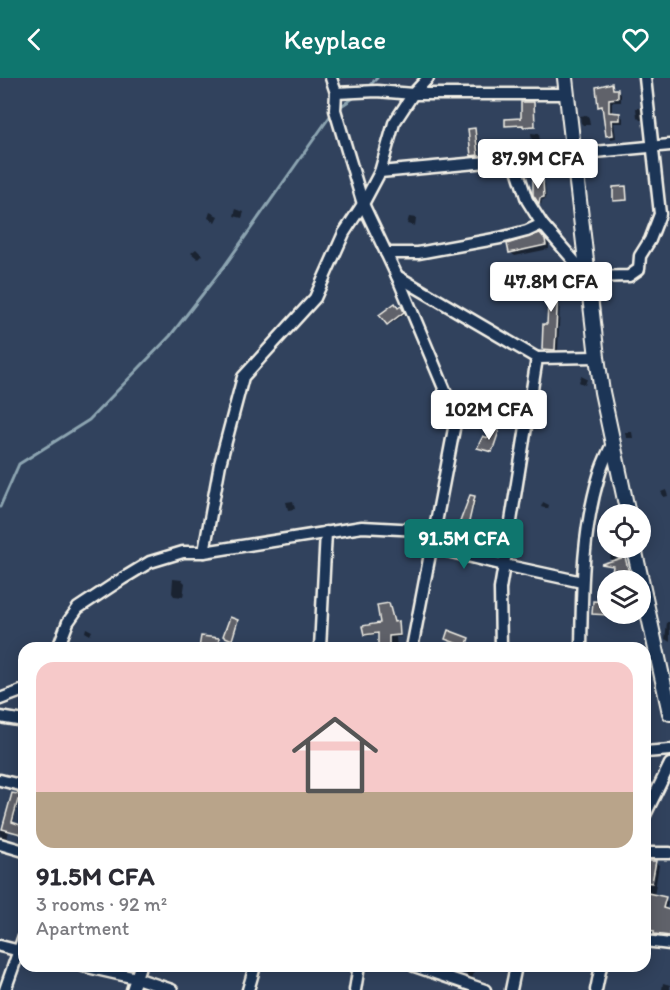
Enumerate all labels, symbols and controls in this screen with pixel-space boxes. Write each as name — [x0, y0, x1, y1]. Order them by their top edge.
icon: back — [18, 23, 51, 56]
text: Keyplace — [284, 23, 386, 56]
icon: heart — [619, 23, 652, 56]
pin: 87.9M CFA — [469, 139, 607, 190]
text: 87.9M CFA — [492, 146, 584, 170]
pin: 47.8M CFA — [482, 262, 620, 313]
text: 47.8M CFA — [504, 269, 598, 293]
pin: 102M CFA — [427, 390, 551, 441]
text: 102M CFA — [445, 397, 533, 421]
map controls — [597, 504, 651, 624]
button: locate — [597, 504, 651, 558]
pin: 91.5M CFA — [395, 519, 533, 570]
text: 91.5M CFA — [418, 526, 510, 550]
button: layers — [597, 570, 651, 624]
icon: home — [281, 701, 389, 809]
text: 91.5M CFA — [36, 860, 155, 892]
text: 3 rooms · 92 m² — [36, 892, 167, 916]
text: Apartment — [36, 916, 129, 940]

